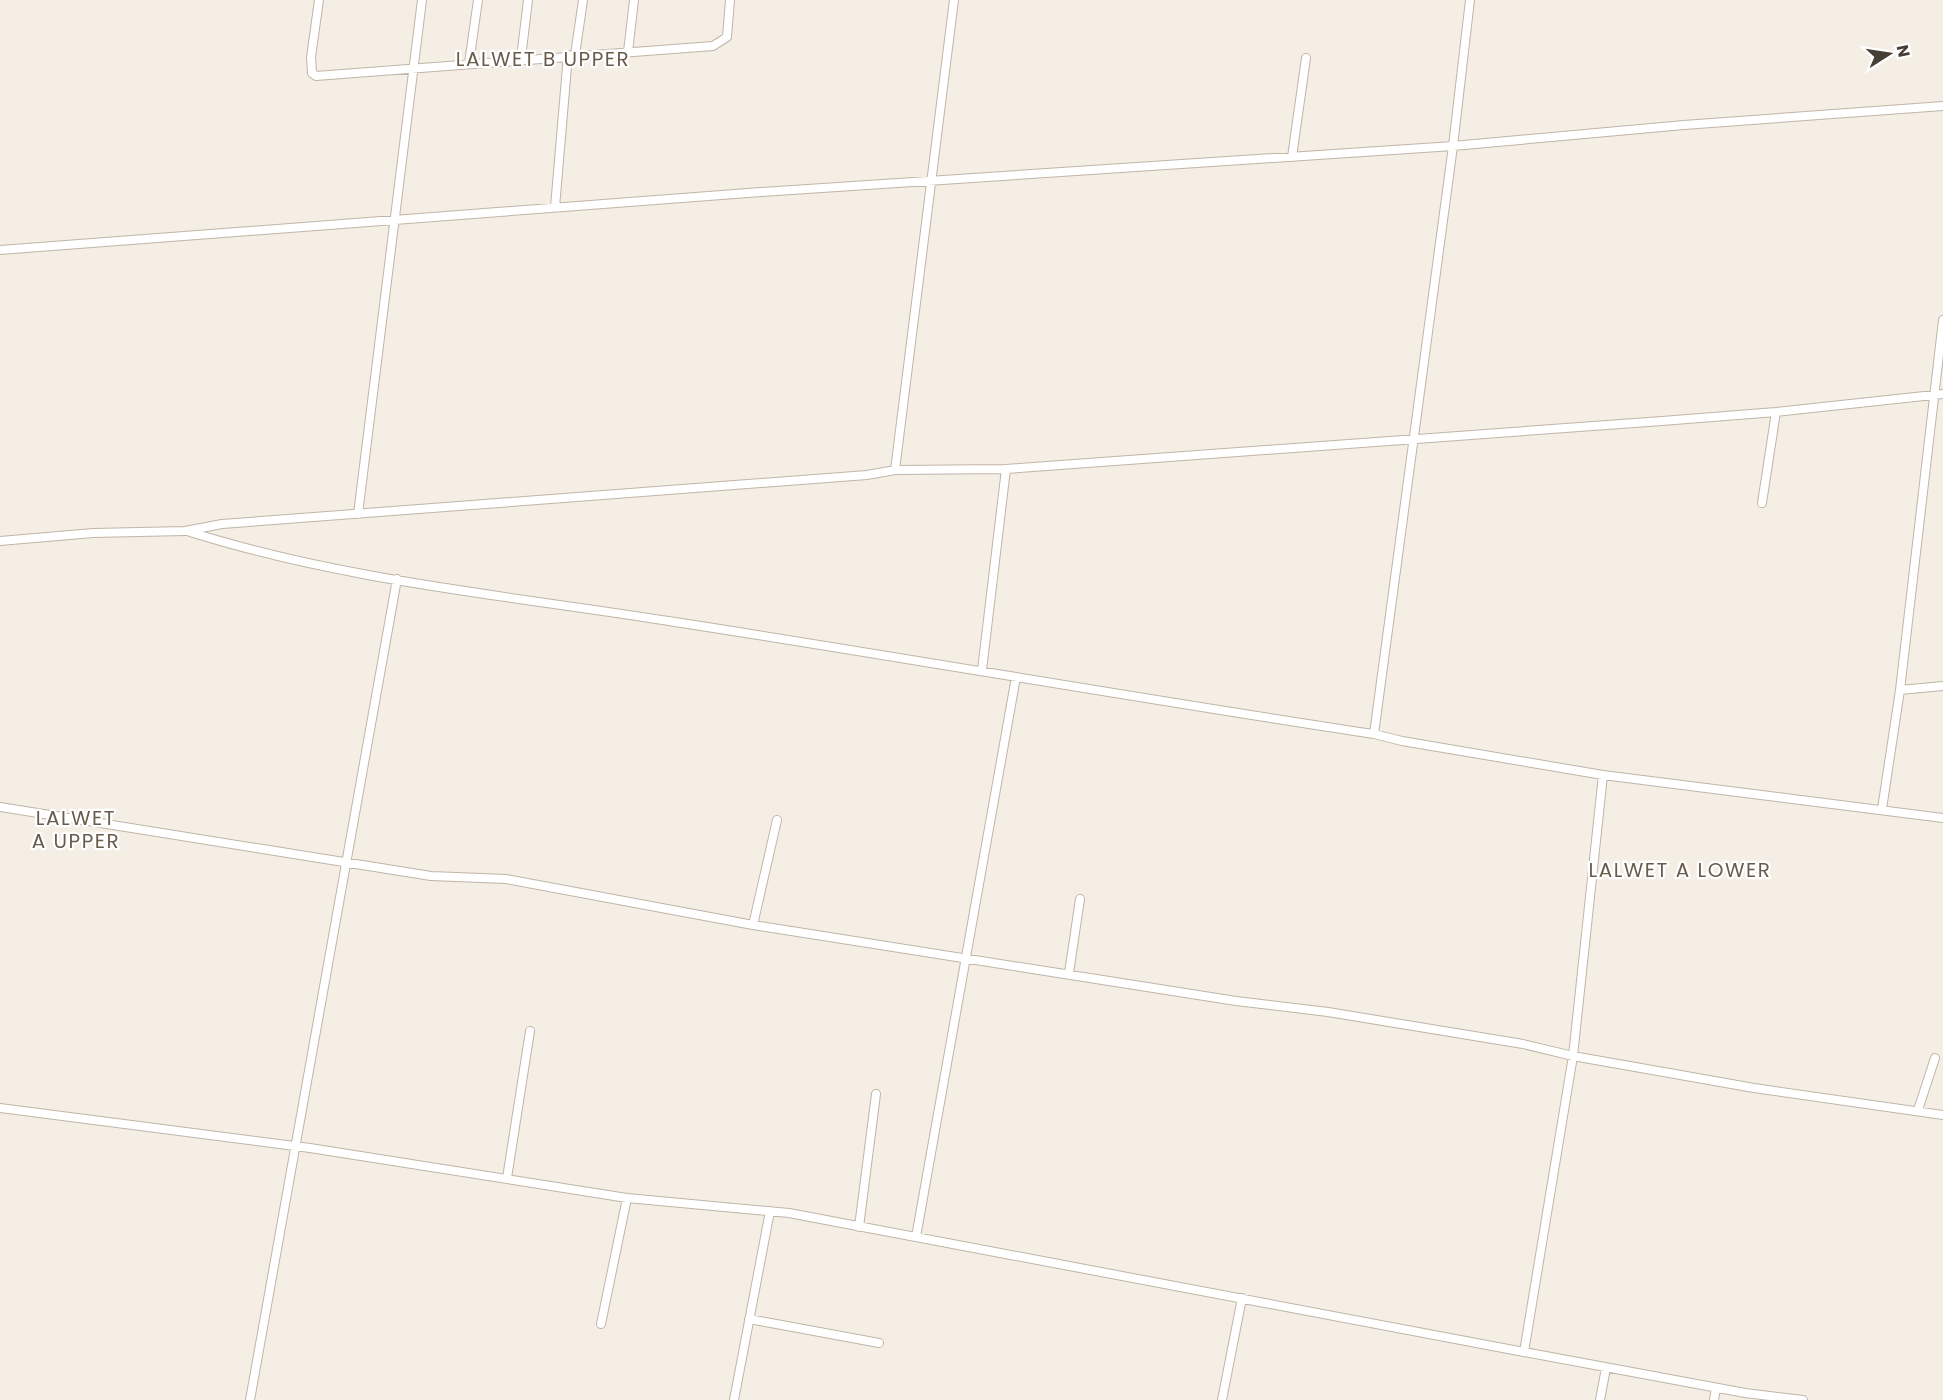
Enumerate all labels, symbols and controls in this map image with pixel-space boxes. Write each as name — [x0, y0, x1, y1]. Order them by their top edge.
north arrow — [1859, 24, 1919, 84]
text: N — [1891, 43, 1916, 59]
district label: LALWET B UPPER — [456, 45, 630, 73]
district label: LALWET A UPPER — [32, 804, 120, 855]
district label: LALWET A LOWER — [1589, 856, 1771, 884]

